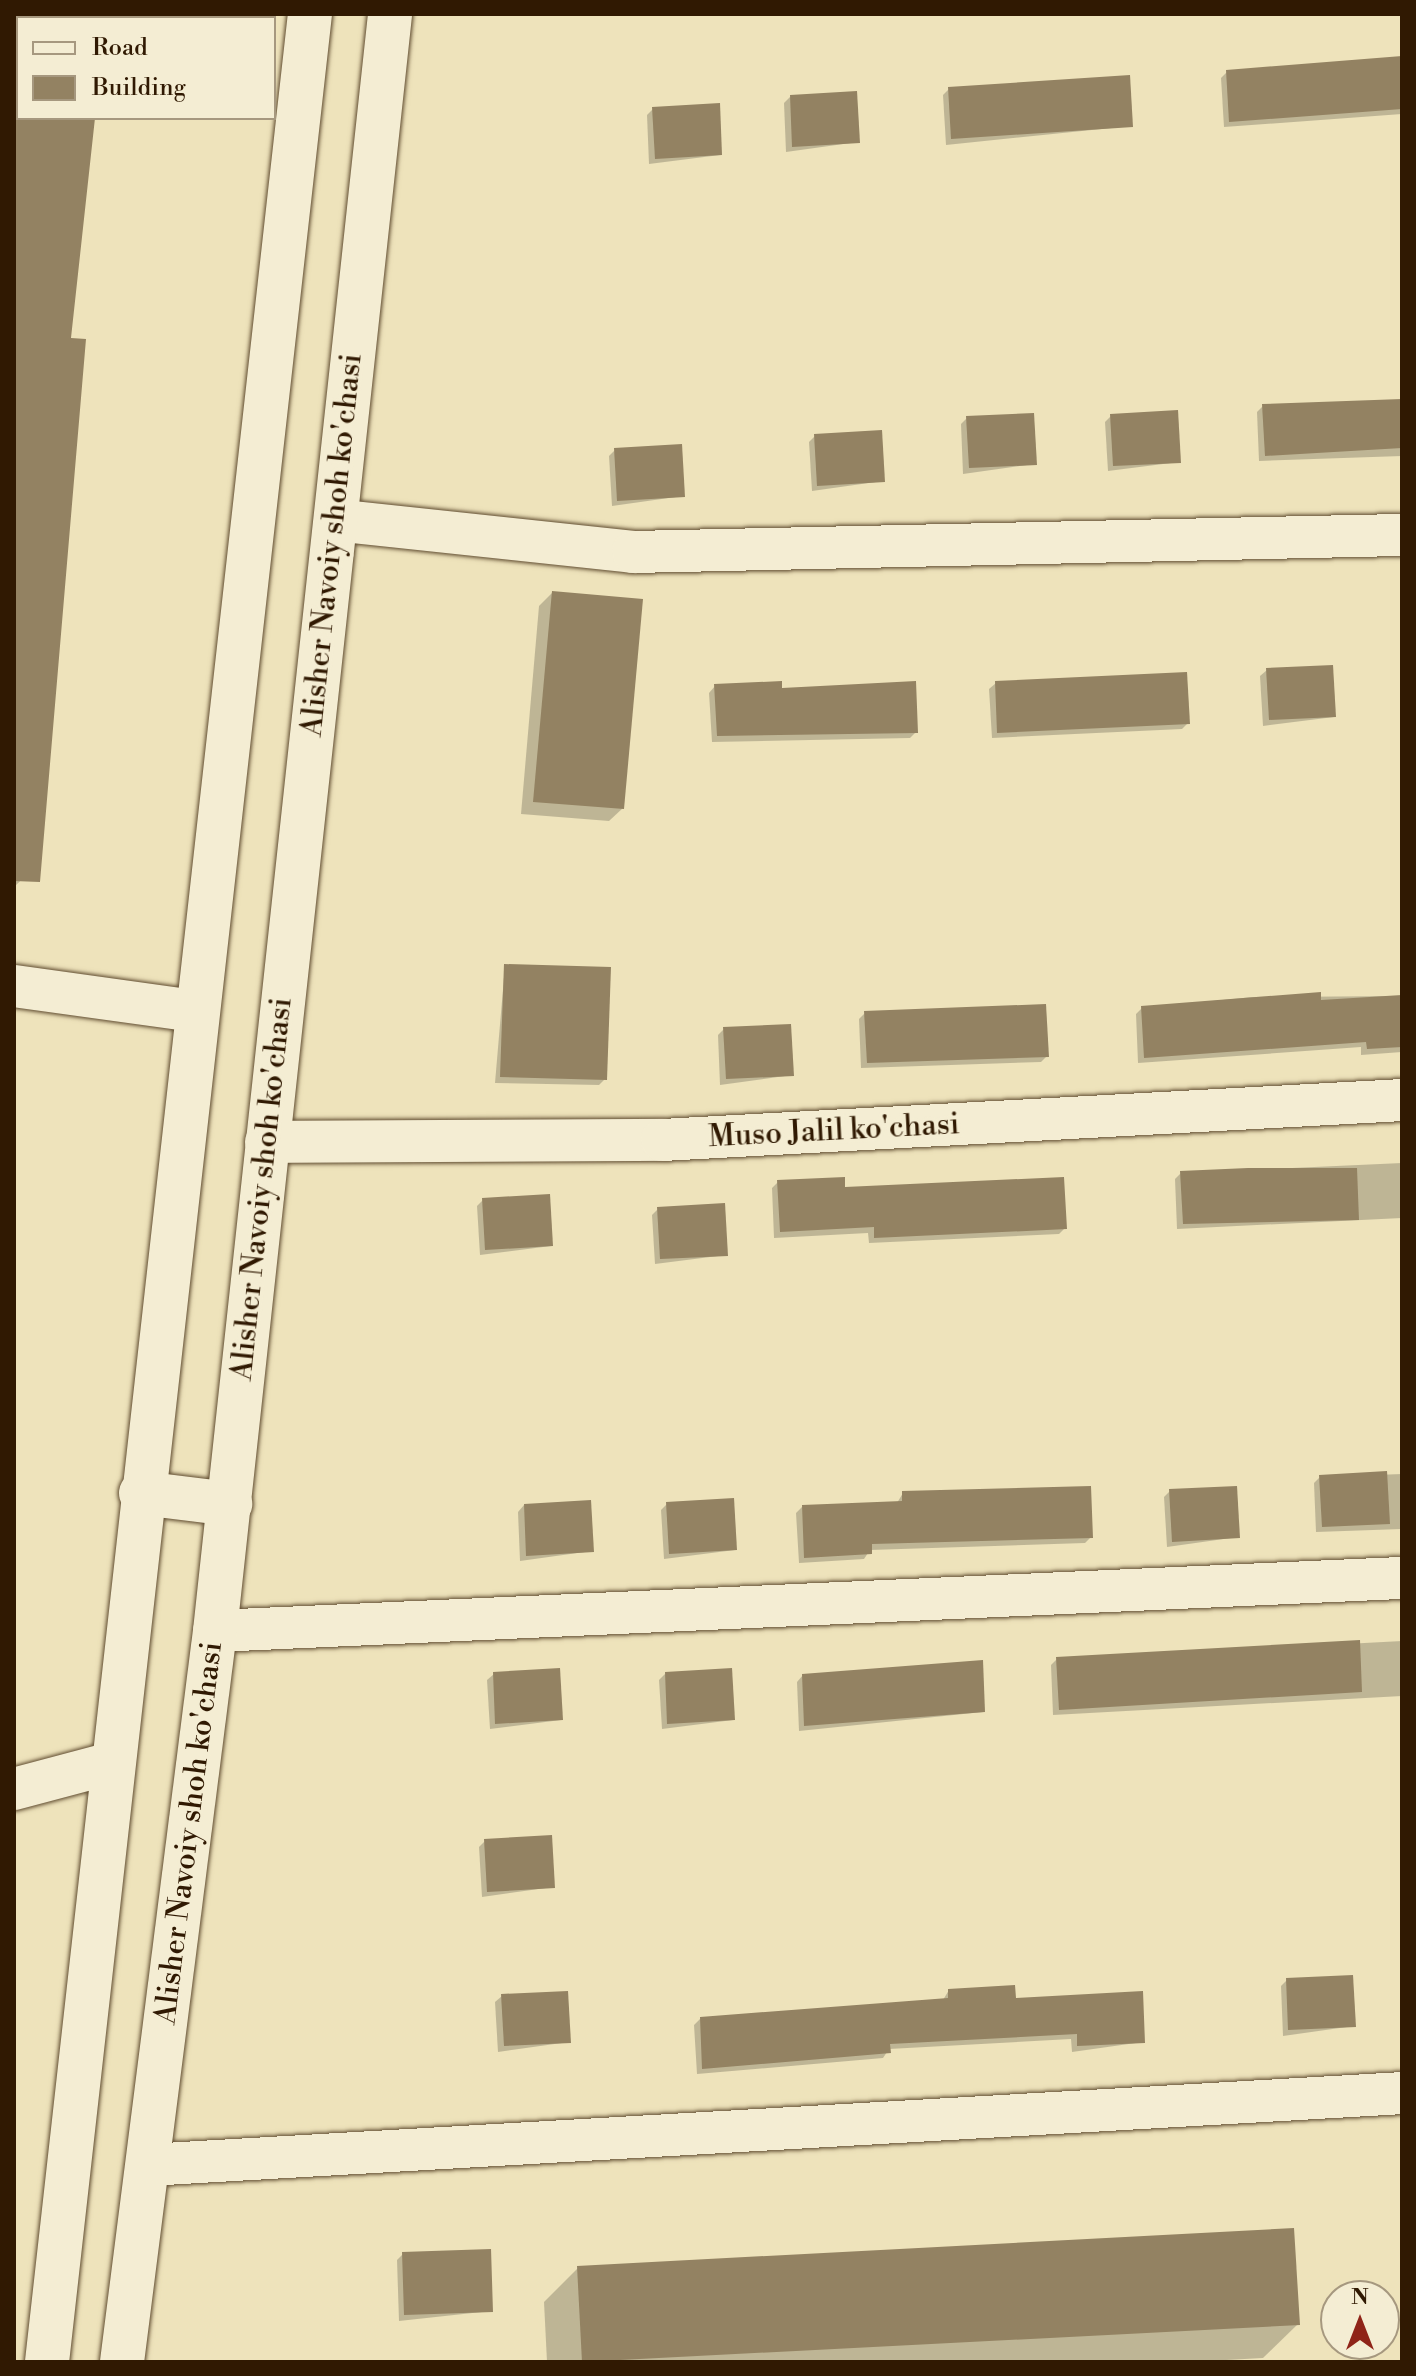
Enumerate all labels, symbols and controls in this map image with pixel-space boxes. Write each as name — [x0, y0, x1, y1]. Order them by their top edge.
legend — [16, 16, 276, 120]
text: Road — [92, 33, 148, 63]
text: Building — [92, 73, 186, 103]
street label: Alisher Navoiy shoh ko'chasi — [294, 352, 370, 738]
street label: Alisher Navoiy shoh ko'chasi — [224, 996, 300, 1382]
street label: Muso Jalil ko'chasi — [708, 1106, 960, 1156]
street label: Alisher Navoiy shoh ko'chasi — [148, 1640, 230, 2026]
north arrow — [1320, 2280, 1400, 2360]
text: N — [1351, 2284, 1369, 2311]

